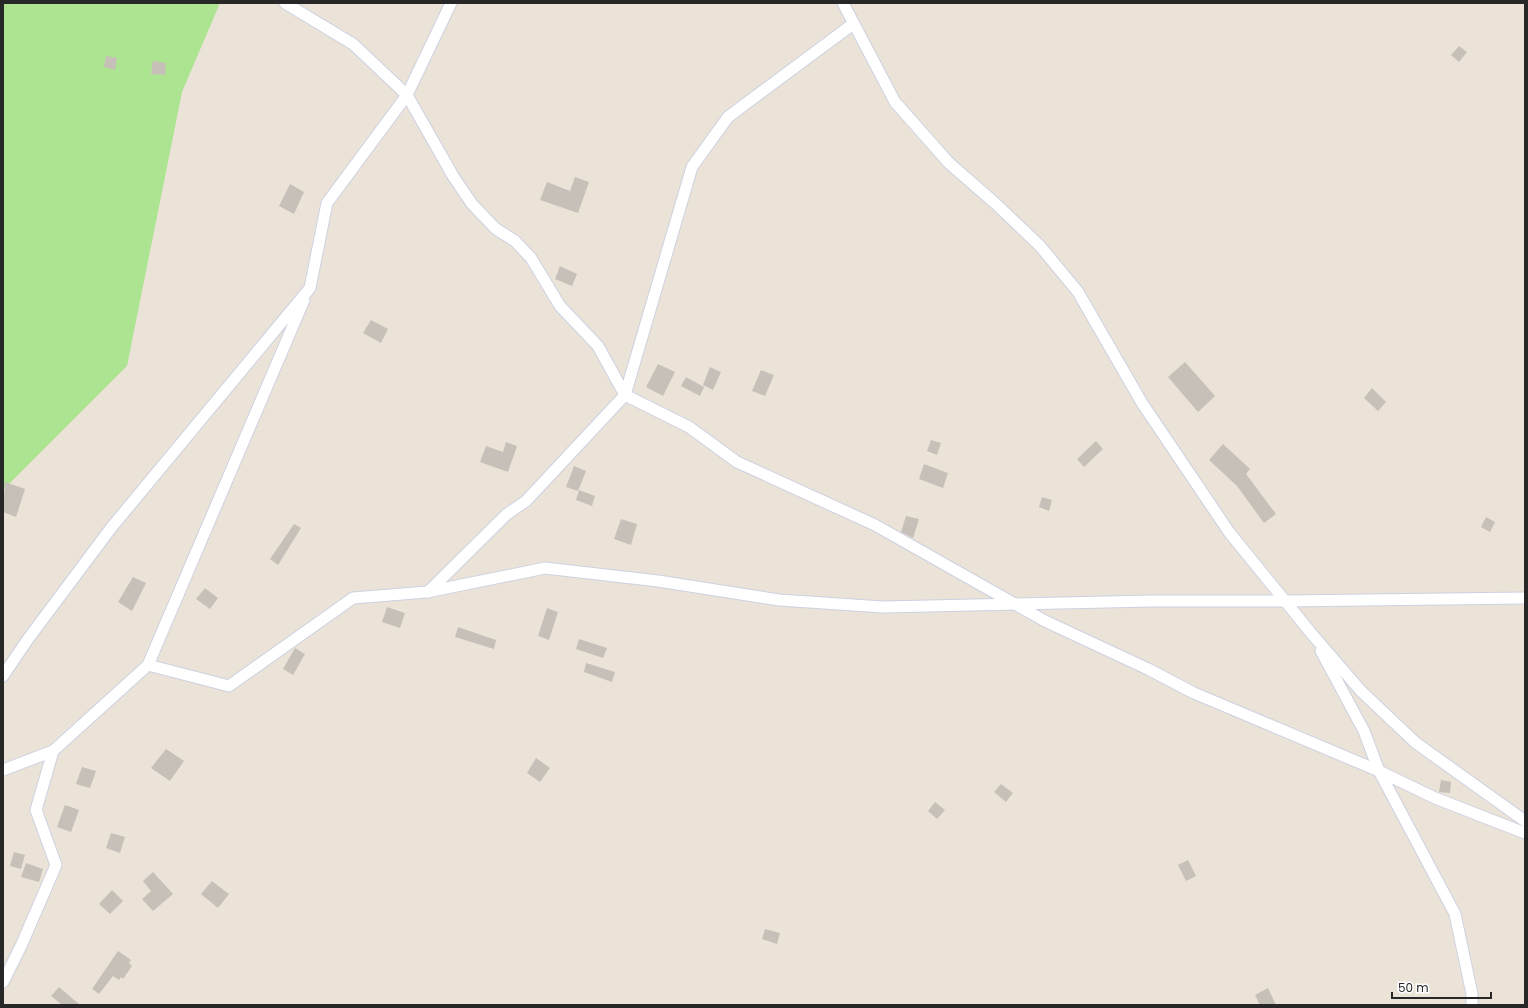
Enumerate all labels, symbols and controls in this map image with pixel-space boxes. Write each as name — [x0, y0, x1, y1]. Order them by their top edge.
scale bar — [1392, 974, 1491, 1000]
text: 50 m — [1398, 979, 1429, 996]

